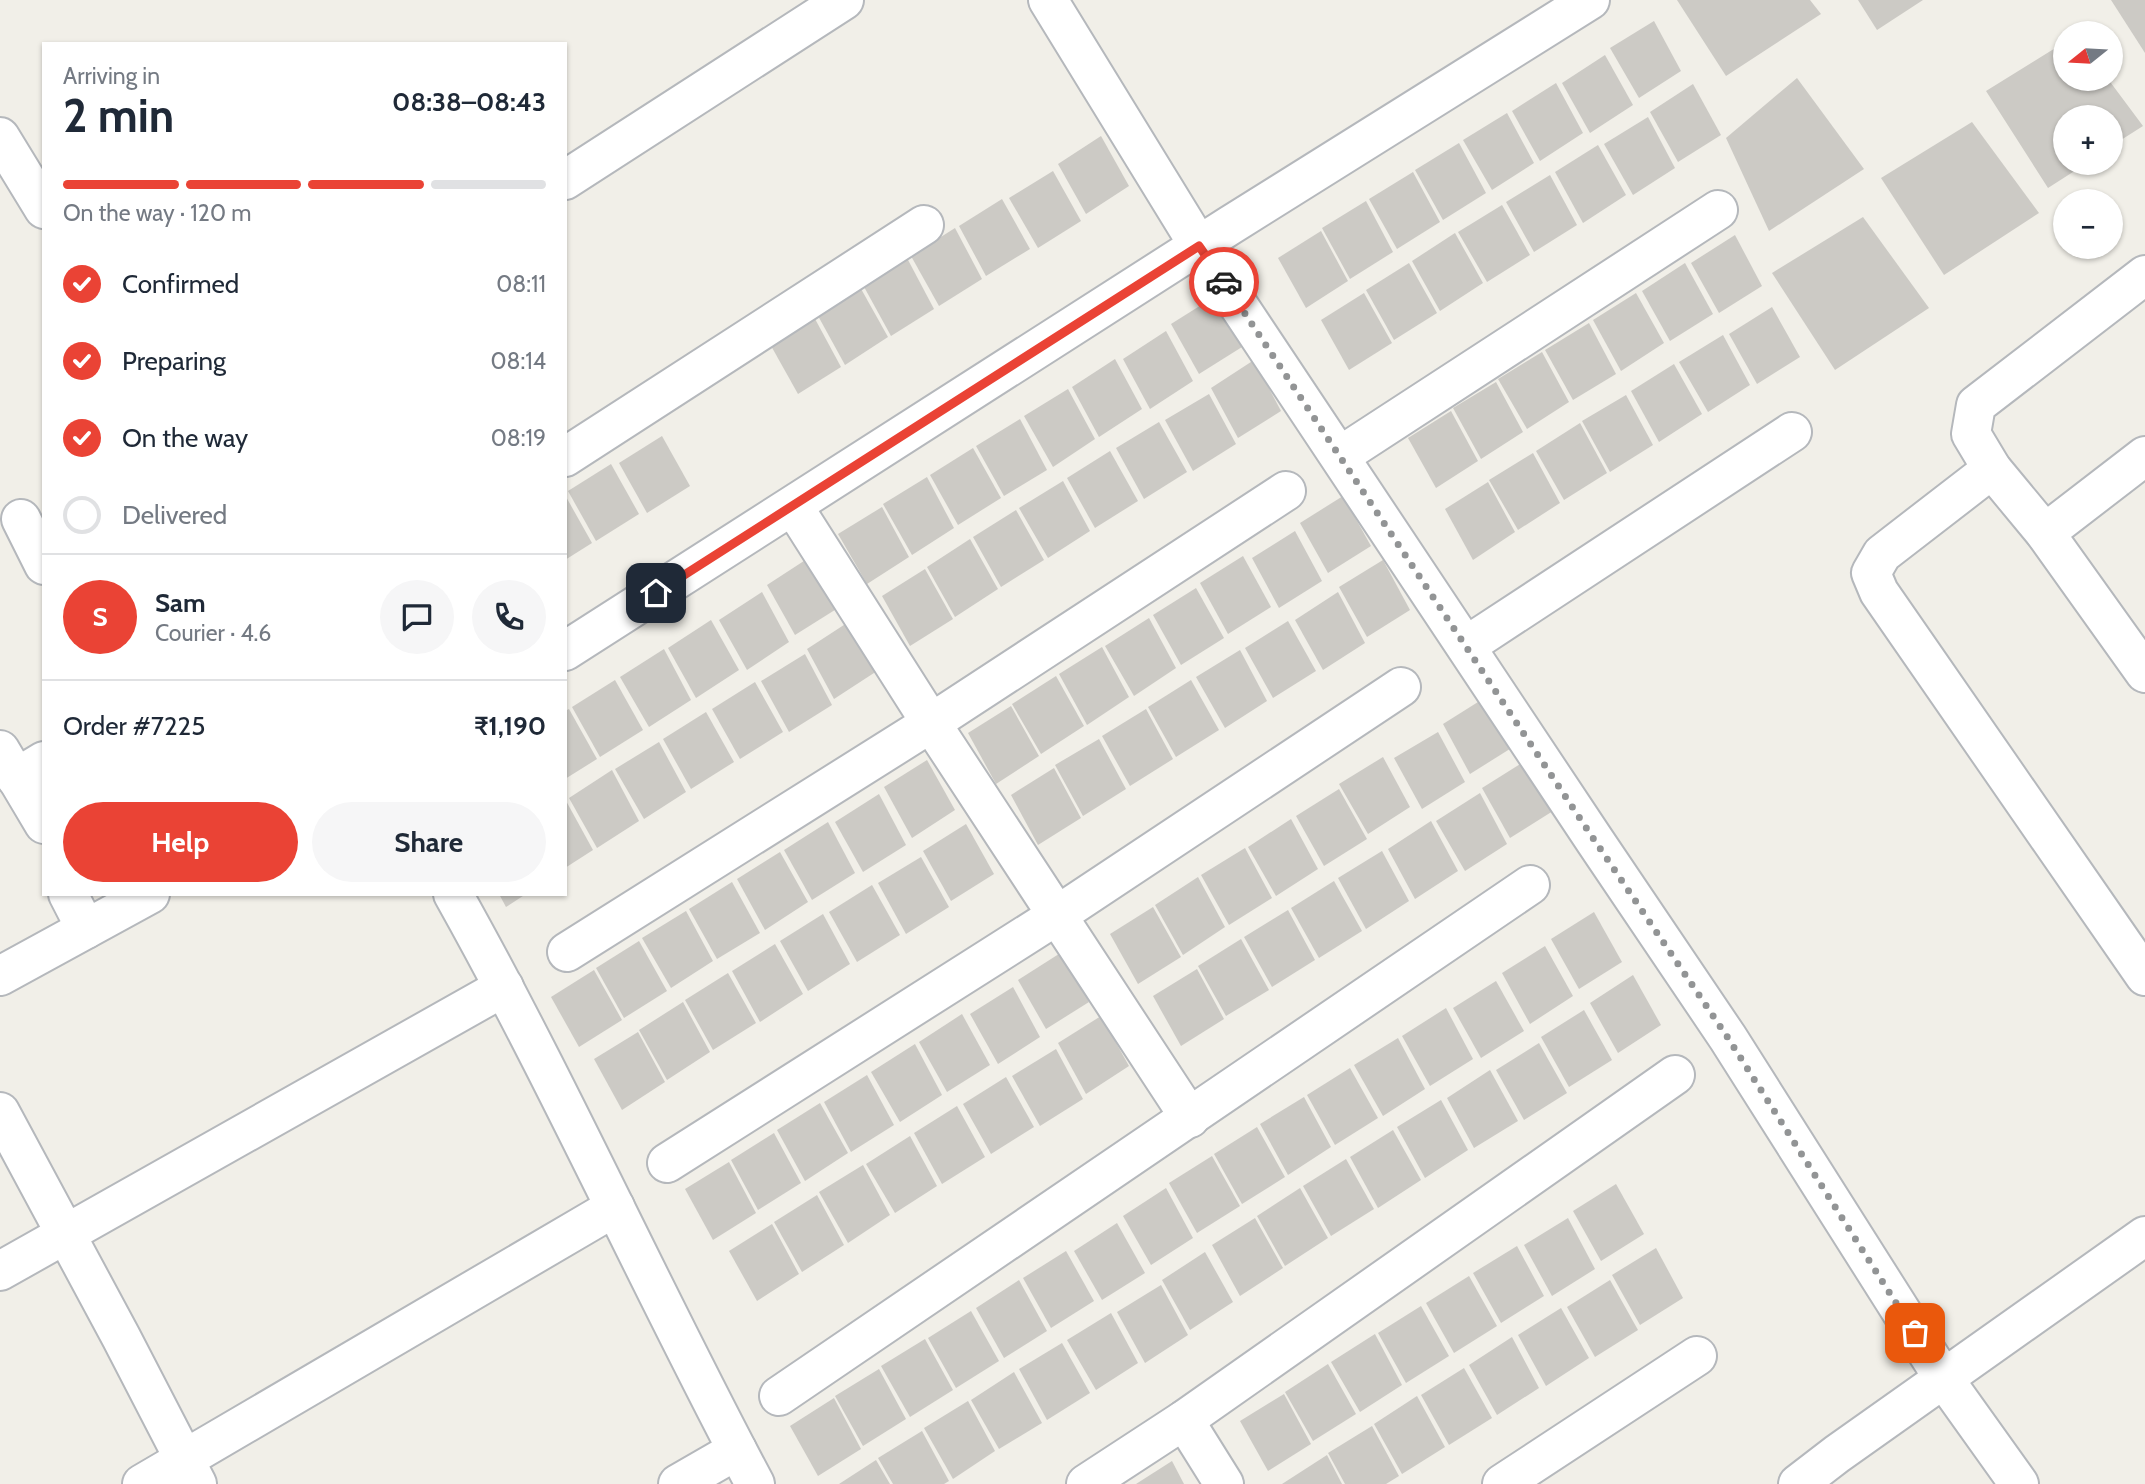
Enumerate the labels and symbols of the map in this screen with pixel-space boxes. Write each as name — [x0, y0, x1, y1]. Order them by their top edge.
north arrow — [2053, 21, 2123, 91]
courier — [1189, 247, 1259, 317]
pin — [626, 563, 686, 623]
pin — [1885, 1303, 1945, 1363]

